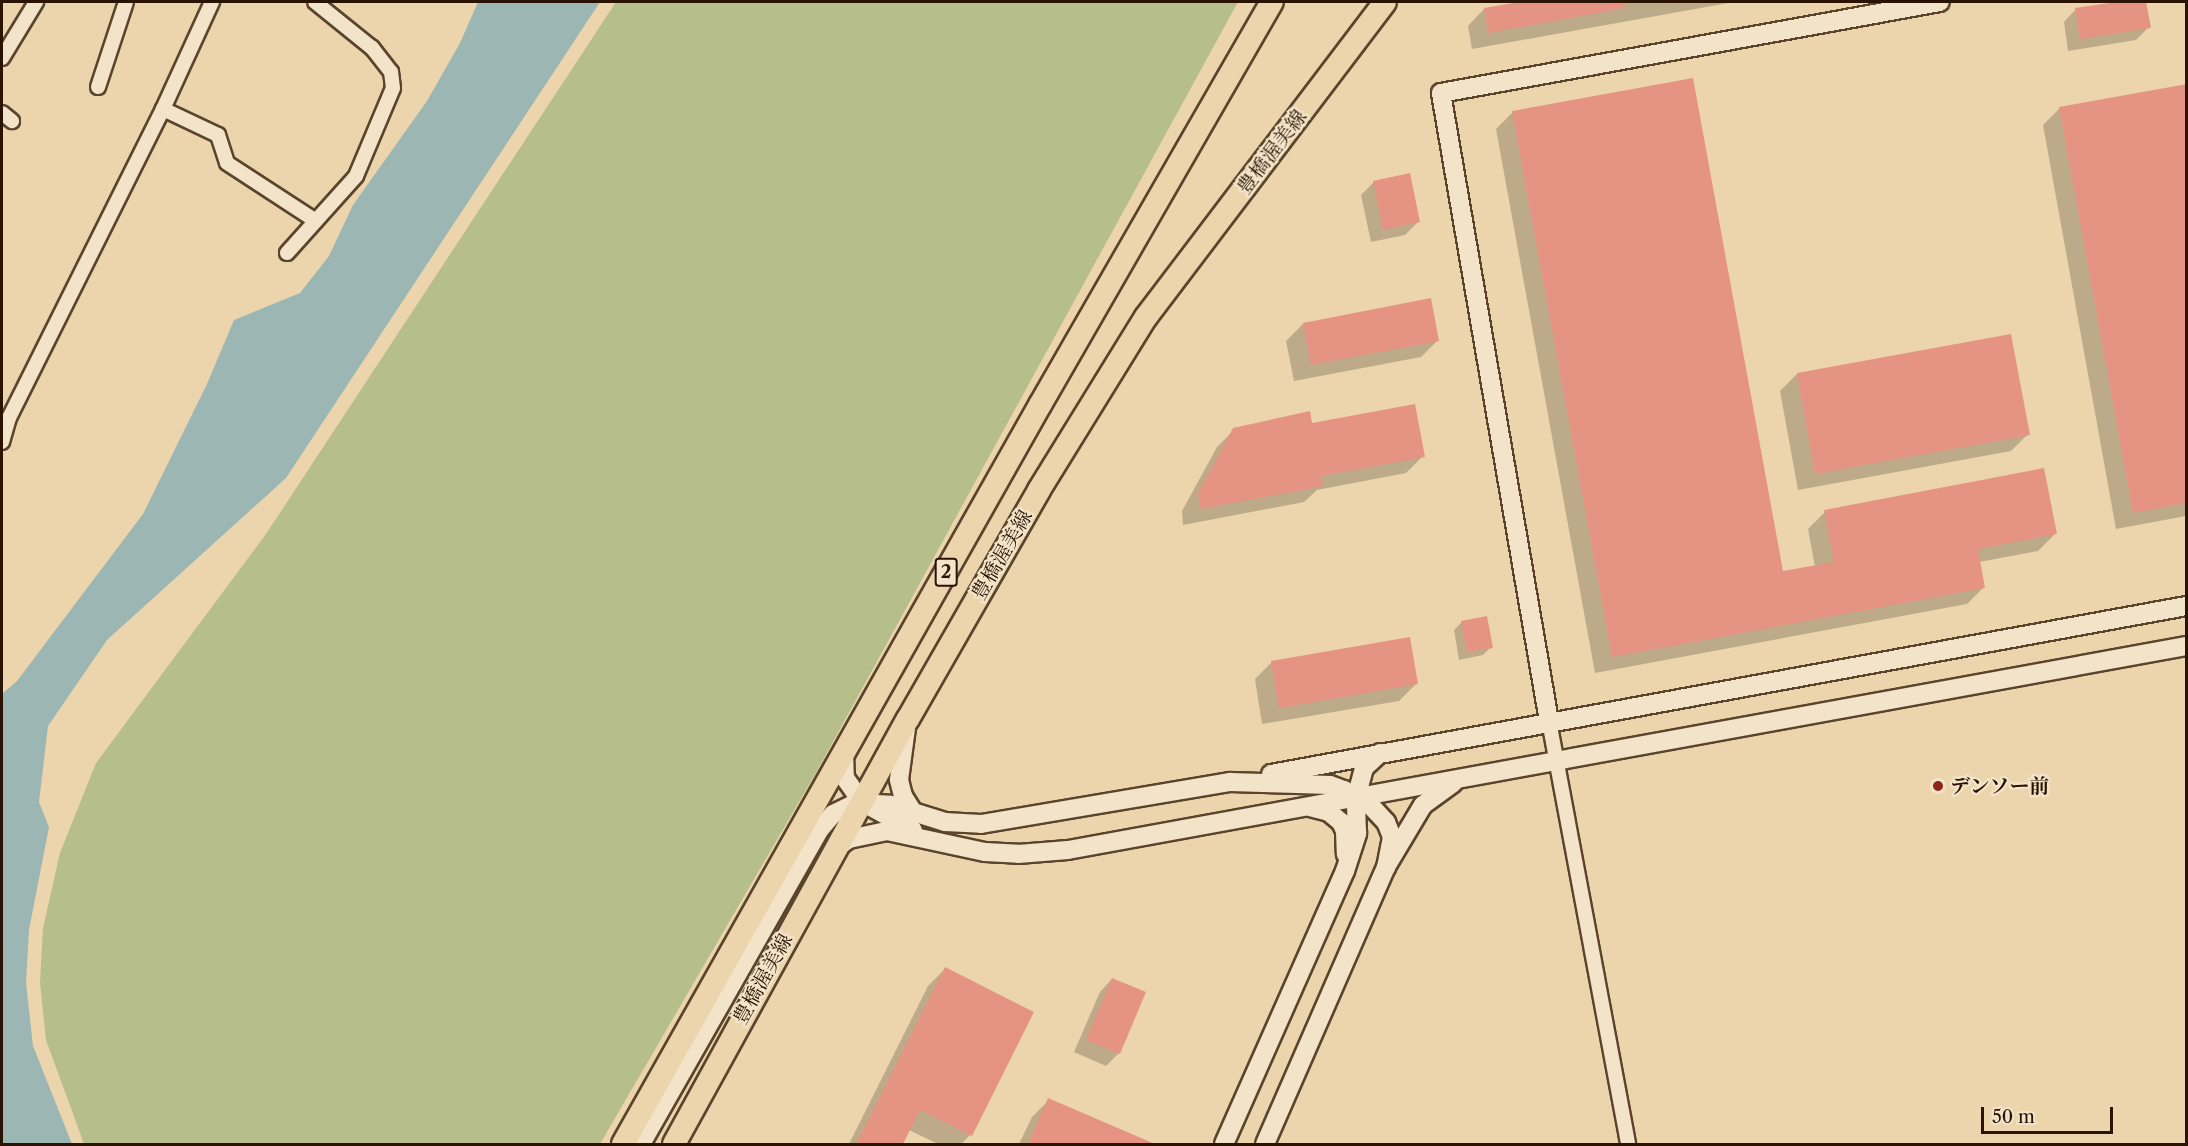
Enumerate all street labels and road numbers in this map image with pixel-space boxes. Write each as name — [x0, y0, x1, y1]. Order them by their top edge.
street label: 豊橋渥美線 — [1232, 105, 1312, 199]
street label: 豊橋渥美線 — [967, 506, 1037, 604]
road number: 2 — [934, 557, 958, 587]
street label: 豊橋渥美線 — [728, 929, 798, 1029]

